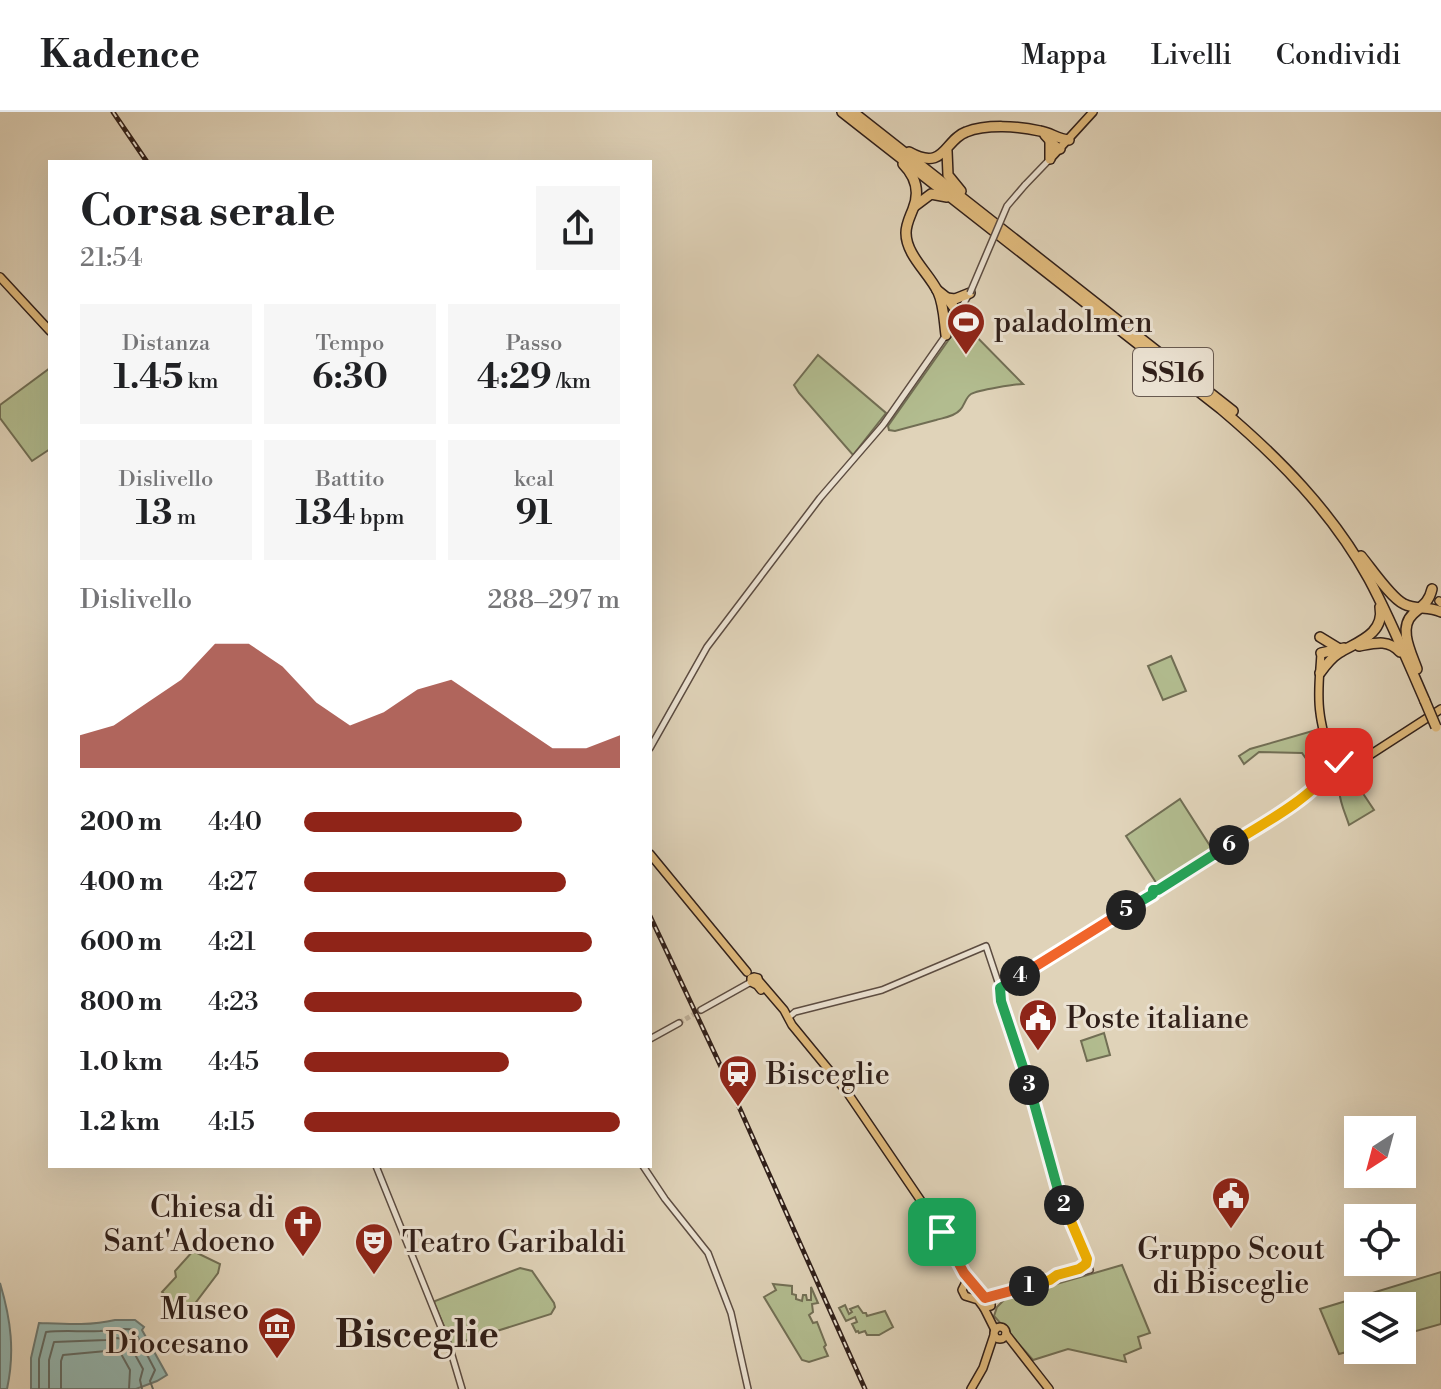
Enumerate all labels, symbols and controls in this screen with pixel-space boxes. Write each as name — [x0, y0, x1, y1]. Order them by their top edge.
text: Kadence — [40, 32, 200, 79]
text: Mappa — [1021, 38, 1107, 73]
text: Livelli — [1151, 38, 1232, 73]
text: Condividi — [1276, 38, 1401, 73]
text: Corsa serale — [80, 184, 336, 239]
button: share — [536, 186, 620, 270]
text: 21:54 — [80, 242, 143, 274]
sports icon: paladolmen — [945, 301, 987, 356]
place label: paladolmen — [994, 304, 1153, 342]
text: Distanza — [122, 330, 210, 357]
text: Tempo — [316, 330, 384, 357]
text: Passo — [506, 330, 562, 357]
road number: SS16 — [1133, 348, 1213, 396]
text: 1.45 — [113, 357, 183, 399]
text: 6:30 — [312, 357, 388, 399]
text: 4:29 — [477, 357, 552, 399]
text: km — [183, 368, 219, 395]
text: /km — [552, 368, 591, 395]
text: Dislivello — [119, 466, 213, 493]
text: Battito — [315, 466, 385, 493]
text: kcal — [514, 466, 554, 493]
text: 13 — [136, 493, 172, 535]
text: 134 — [295, 493, 356, 535]
text: 91 — [516, 493, 552, 535]
text: m — [172, 504, 196, 531]
text: bpm — [356, 504, 405, 531]
text: Dislivello — [80, 584, 192, 616]
text: 288–297 m — [488, 584, 620, 616]
pin — [1305, 728, 1373, 796]
icon: check — [1317, 740, 1361, 784]
text: 200 m — [80, 806, 162, 838]
text: 4:40 — [208, 806, 262, 838]
pin: 6 — [1209, 825, 1249, 865]
text: 6 — [1222, 831, 1236, 858]
text: 400 m — [80, 866, 163, 898]
text: 4:27 — [208, 866, 257, 898]
pin: 5 — [1106, 890, 1146, 930]
text: 5 — [1119, 896, 1133, 923]
text: 600 m — [80, 926, 162, 958]
text: 4:21 — [208, 926, 256, 958]
pin: 4 — [1000, 956, 1040, 996]
text: 4 — [1013, 962, 1027, 989]
text: 800 m — [80, 986, 162, 1018]
text: 4:23 — [208, 986, 259, 1018]
public building icon: Poste italiane — [1017, 997, 1059, 1052]
place label: Poste italiane — [1066, 1000, 1249, 1038]
text: 1.0 km — [80, 1046, 163, 1078]
text: 4:45 — [208, 1046, 259, 1078]
station icon: Bisceglie — [717, 1053, 759, 1108]
place label: Bisceglie — [765, 1056, 890, 1094]
pin: 3 — [1009, 1065, 1049, 1105]
text: 3 — [1022, 1071, 1036, 1098]
text: 1.2 km — [80, 1106, 160, 1138]
text: 4:15 — [208, 1106, 255, 1138]
north arrow — [1344, 1116, 1416, 1188]
map controls — [1344, 1116, 1416, 1364]
public building icon: Gruppo Scout di Bisceglie — [1210, 1175, 1252, 1230]
pin: 2 — [1044, 1185, 1084, 1225]
place label: Chiesa di Sant'Adoeno — [103, 1189, 275, 1261]
text: 2 — [1057, 1191, 1071, 1218]
pin — [908, 1198, 976, 1266]
church icon: Chiesa di Sant'Adoeno — [282, 1203, 324, 1258]
button: locate — [1344, 1204, 1416, 1276]
icon: arrive — [920, 1210, 964, 1254]
theatre icon: Teatro Garibaldi — [353, 1221, 395, 1276]
place label: Teatro Garibaldi — [402, 1224, 626, 1262]
place label: Gruppo Scout di Bisceglie — [1137, 1231, 1325, 1303]
pin: 1 — [1009, 1266, 1049, 1306]
text: 1 — [1024, 1272, 1034, 1299]
place label: Museo Diocesano — [106, 1291, 249, 1363]
button: layers — [1344, 1292, 1416, 1364]
museum icon: Museo Diocesano — [256, 1305, 298, 1360]
district label: Bisceglie — [335, 1312, 499, 1359]

